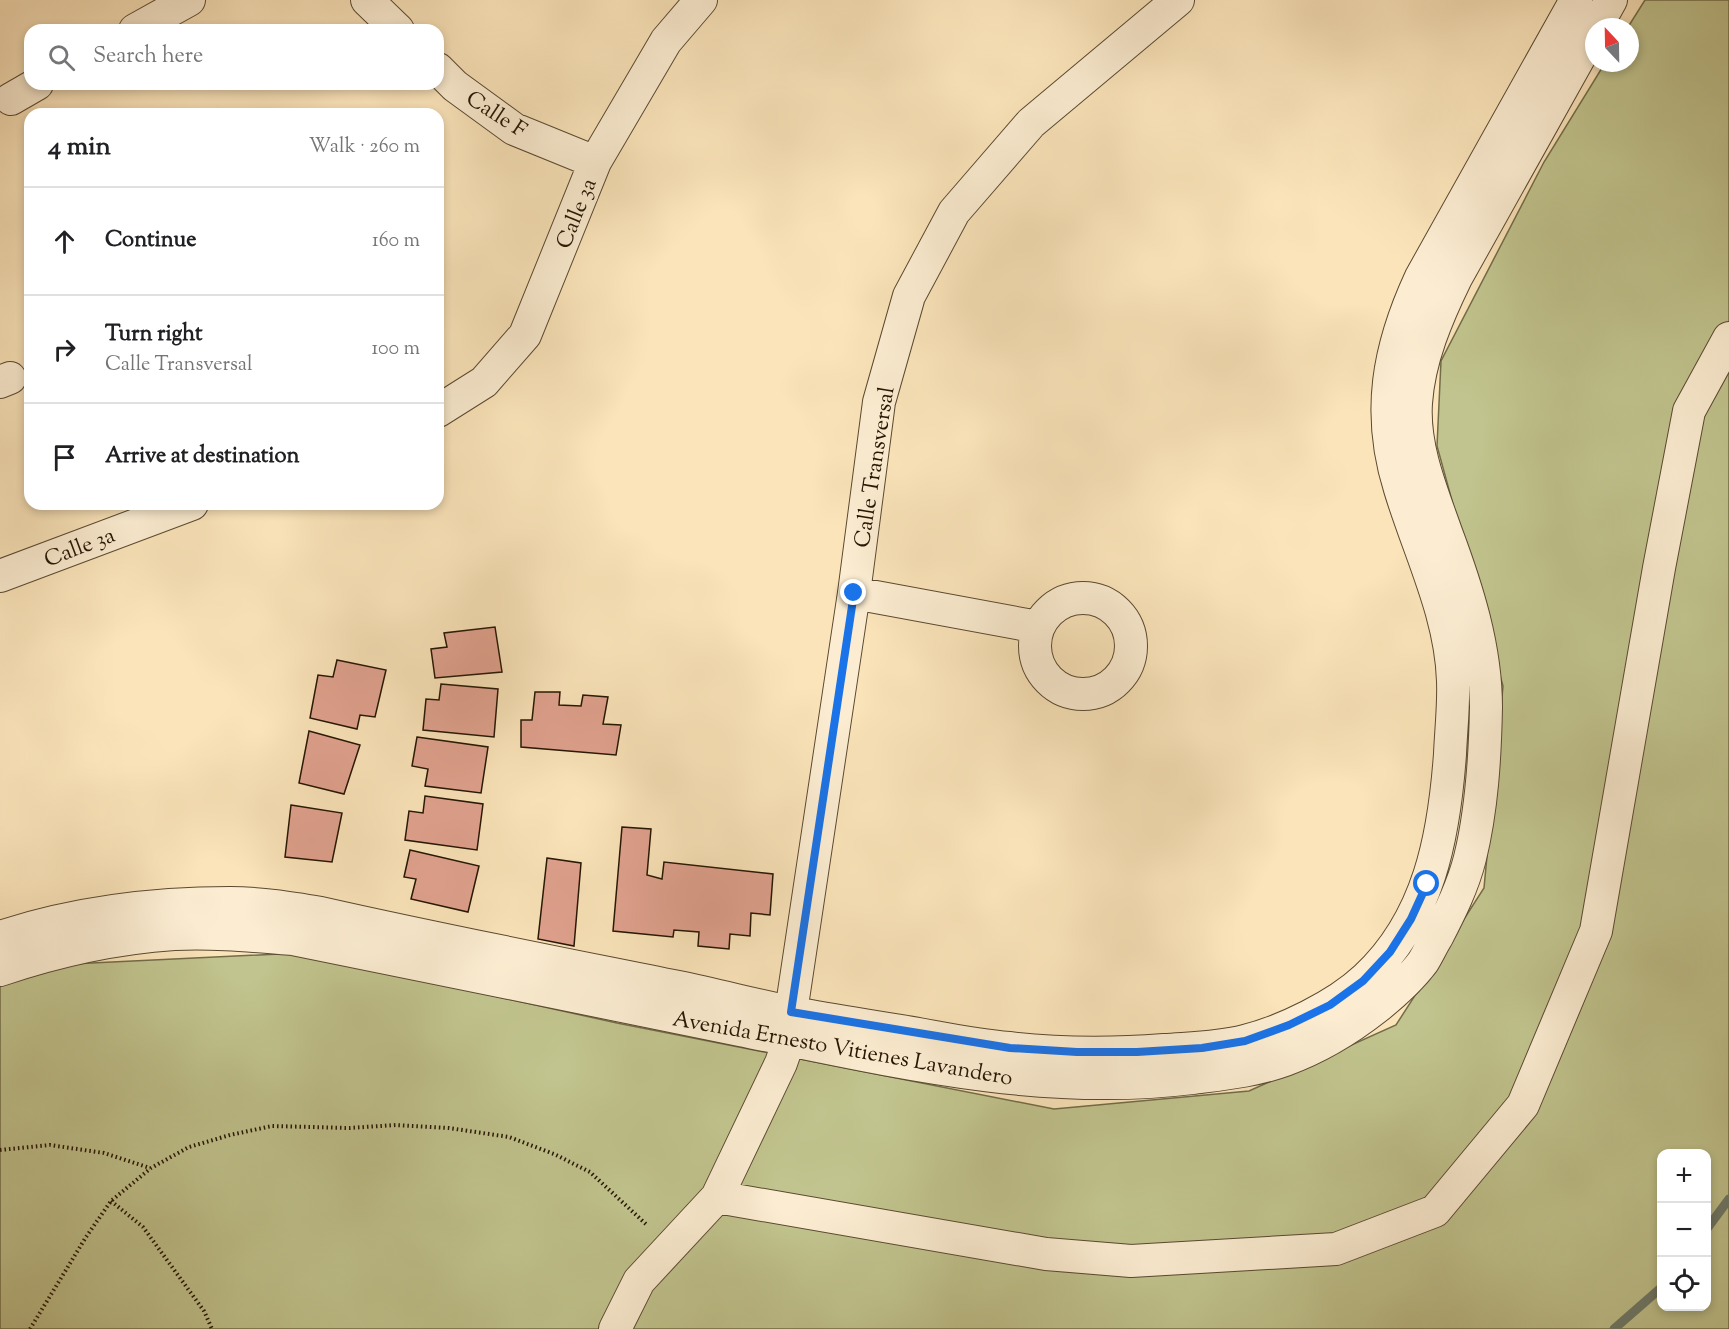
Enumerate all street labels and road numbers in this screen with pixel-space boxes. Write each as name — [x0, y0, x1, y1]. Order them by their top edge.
street label: Calle F — [459, 84, 532, 147]
street label: Calle 3a — [549, 174, 606, 254]
street label: Calle Transversal — [847, 385, 904, 550]
street label: Calle 3a — [40, 521, 120, 577]
street label: Avenida Ernesto Vitienes Lavandero — [670, 1004, 1015, 1096]

